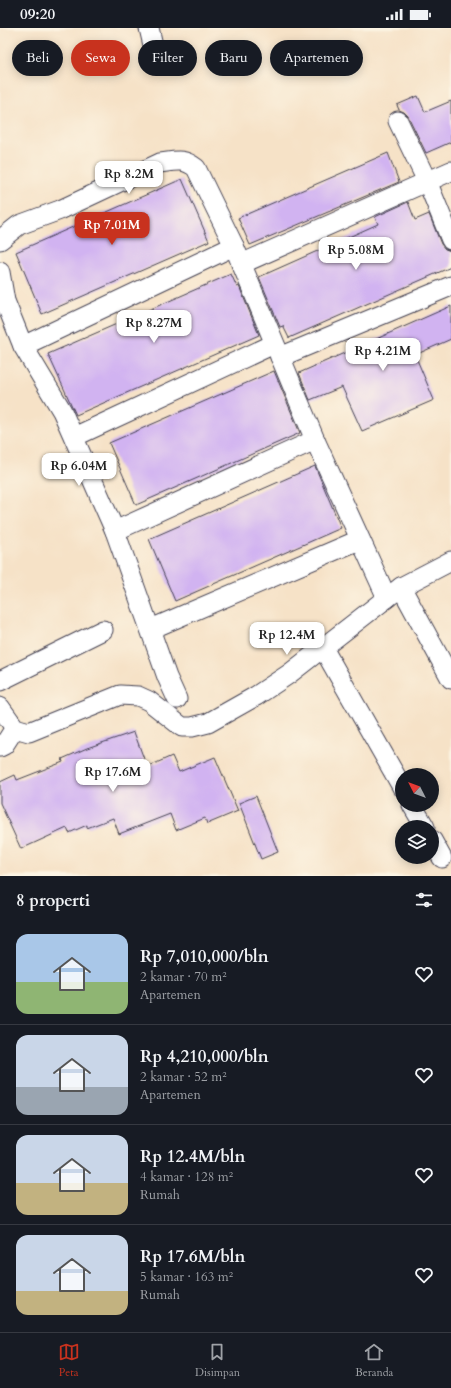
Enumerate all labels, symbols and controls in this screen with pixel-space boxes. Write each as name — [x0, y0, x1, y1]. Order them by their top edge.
text: 09:20 — [20, 4, 55, 24]
chip: Beli — [12, 40, 63, 76]
chip: Sewa — [71, 40, 130, 76]
chip: Filter — [138, 40, 197, 76]
chip: Baru — [205, 40, 262, 76]
chip: Apartemen — [270, 40, 363, 76]
pin: Rp 8.2M — [92, 161, 166, 195]
text: Rp 8.2M — [104, 165, 154, 183]
pin: Rp 7.01M — [71, 212, 153, 246]
text: Rp 7.01M — [84, 216, 140, 234]
pin: Rp 5.08M — [315, 237, 397, 271]
text: Rp 5.08M — [328, 241, 384, 259]
pin: Rp 8.27M — [113, 310, 195, 344]
text: Rp 8.27M — [126, 314, 182, 332]
pin: Rp 4.21M — [342, 338, 424, 372]
text: Rp 4.21M — [355, 342, 411, 360]
pin: Rp 6.04M — [38, 453, 120, 487]
text: Rp 6.04M — [51, 457, 107, 475]
pin: Rp 12.4M — [246, 622, 328, 656]
text: Rp 12.4M — [259, 626, 315, 644]
pin: Rp 17.6M — [72, 759, 154, 793]
text: Rp 17.6M — [85, 763, 141, 781]
north arrow — [395, 768, 439, 812]
map controls — [395, 768, 439, 864]
button: layers — [395, 820, 439, 864]
text: 8 properti — [16, 889, 90, 912]
icon: filters — [413, 889, 435, 911]
text: Rp 7,010,000/bln — [140, 945, 269, 968]
icon: home — [48, 950, 96, 998]
icon: heart — [413, 963, 435, 985]
text: 2 kamar · 70 m² — [140, 968, 227, 986]
text: Apartemen — [140, 986, 201, 1004]
text: Rp 4,210,000/bln — [140, 1045, 269, 1068]
icon: home — [48, 1051, 96, 1099]
icon: heart — [413, 1064, 435, 1086]
text: 2 kamar · 52 m² — [140, 1068, 227, 1086]
text: Apartemen — [140, 1086, 201, 1104]
text: Rp 12.4M/bln — [140, 1145, 245, 1168]
icon: home — [48, 1151, 96, 1199]
icon: heart — [413, 1164, 435, 1186]
text: 4 kamar · 128 m² — [140, 1168, 233, 1186]
text: Rumah — [140, 1186, 180, 1204]
text: Rp 17.6M/bln — [140, 1245, 245, 1268]
icon: home — [48, 1251, 96, 1299]
icon: heart — [413, 1264, 435, 1286]
text: 5 kamar · 163 m² — [140, 1268, 233, 1286]
text: Rumah — [140, 1286, 180, 1304]
tab: Peta — [58, 1341, 80, 1380]
tab: Disimpan — [195, 1341, 240, 1380]
tab: Beranda — [355, 1341, 393, 1380]

